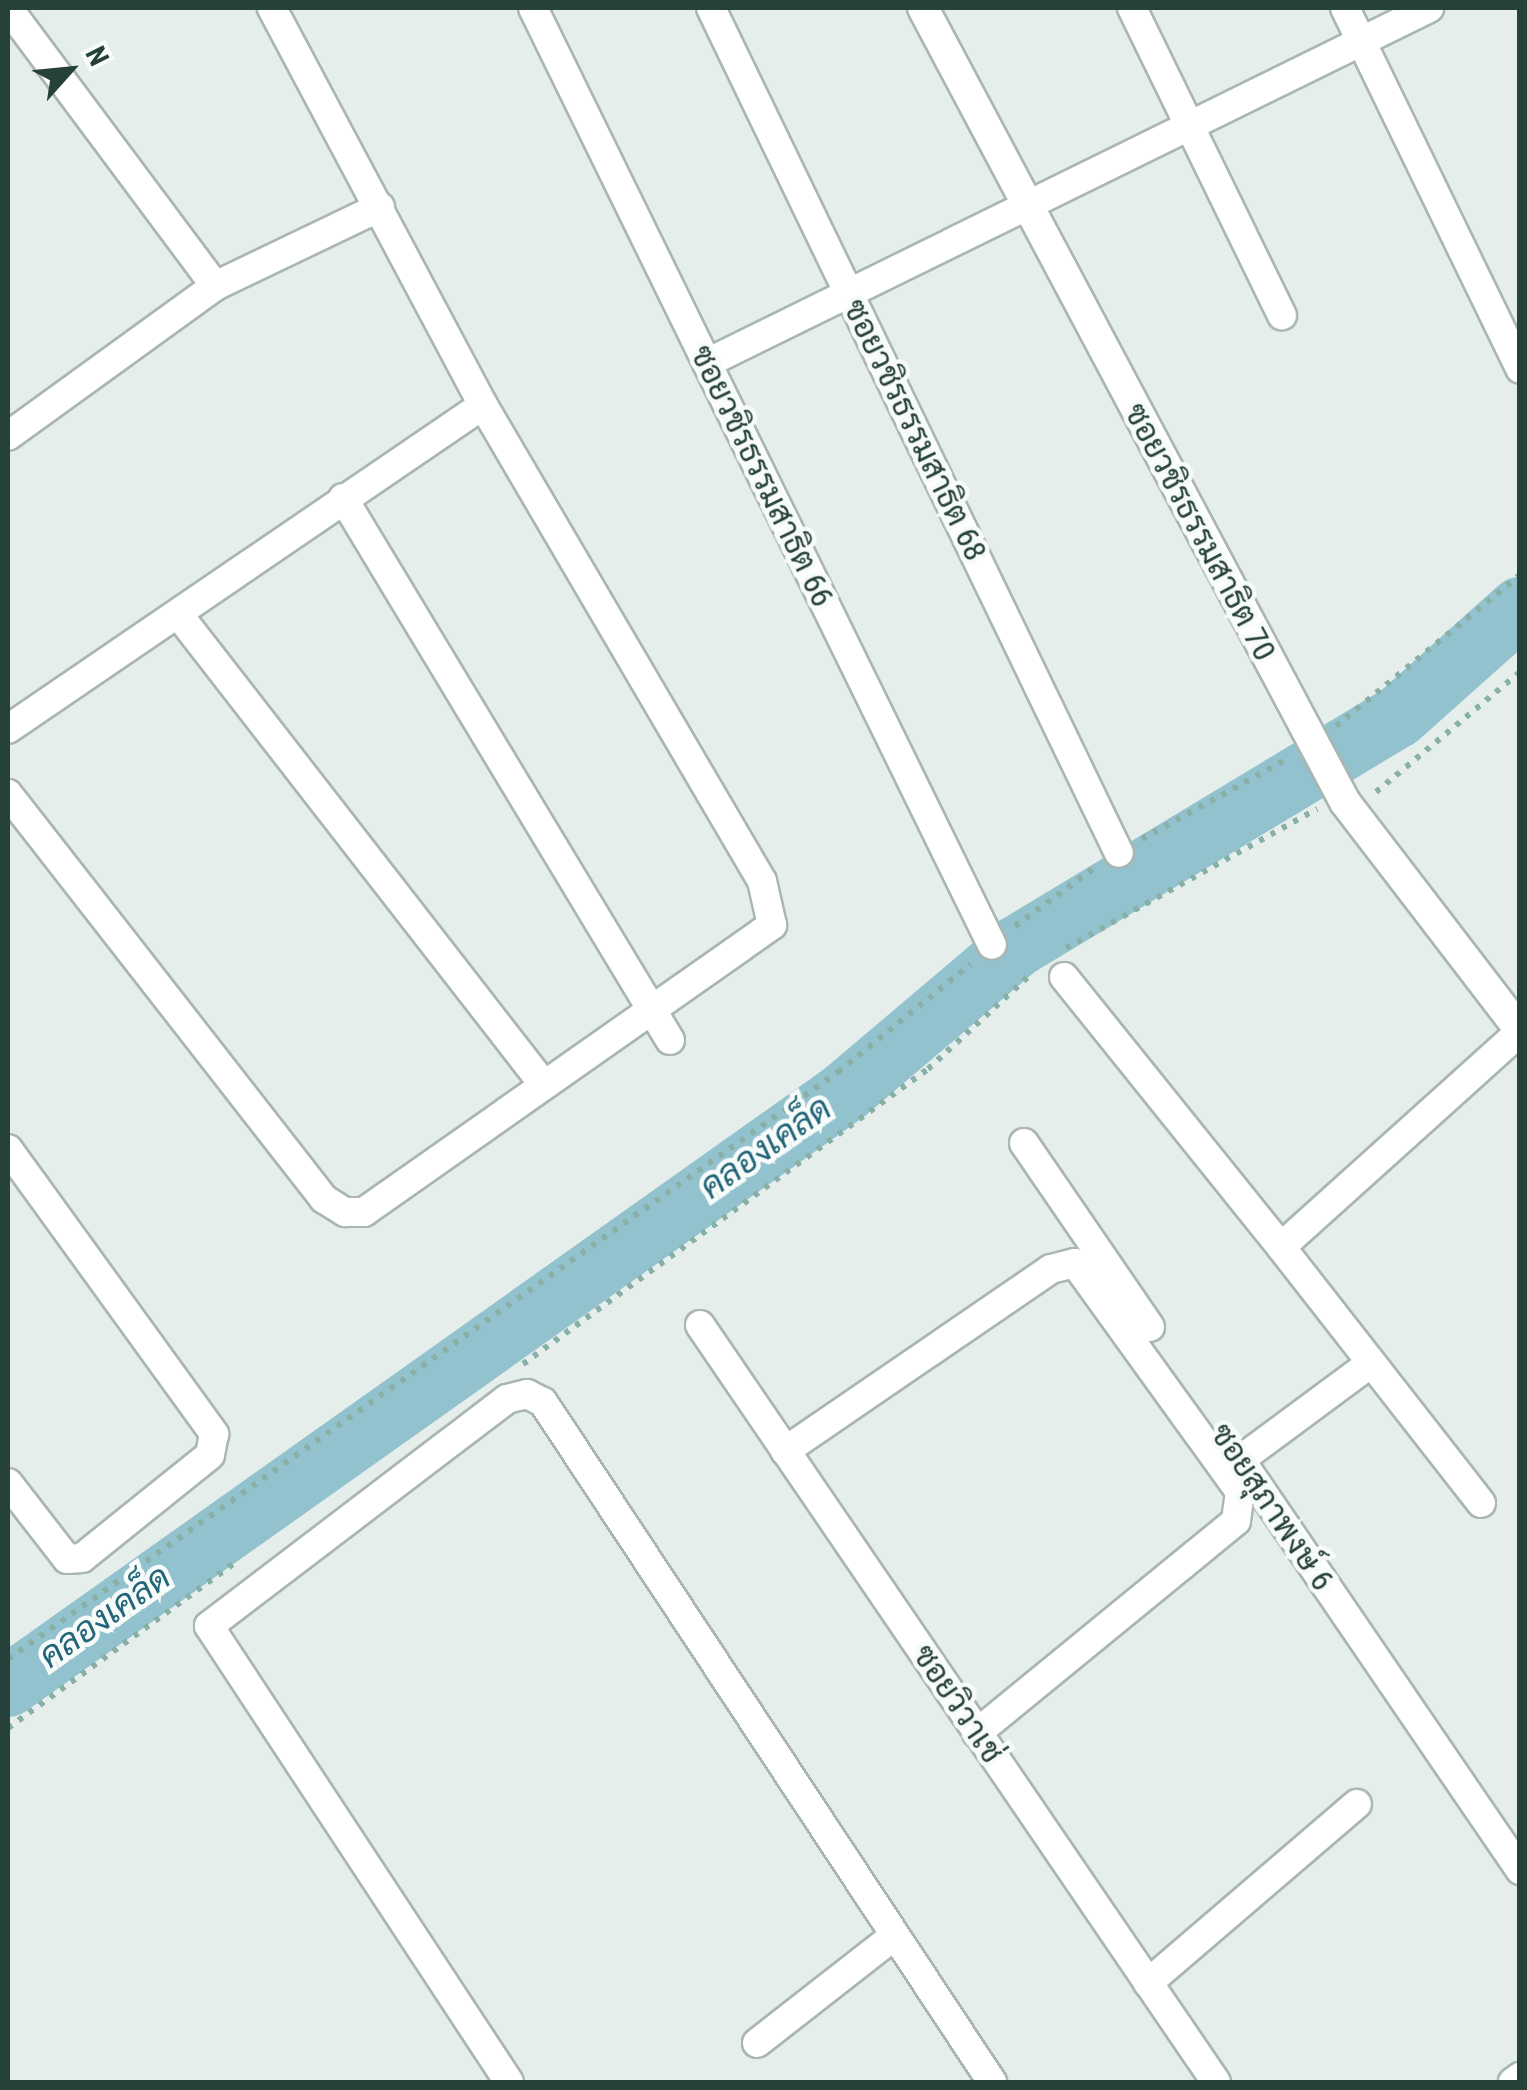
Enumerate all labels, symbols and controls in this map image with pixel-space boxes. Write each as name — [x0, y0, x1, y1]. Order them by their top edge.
north arrow — [20, 20, 120, 120]
text: N — [79, 41, 116, 71]
street label: ซอยวชิรธรรมสาธิต 68 — [835, 293, 995, 567]
street label: ซอยวชิรธรรมสาธิต 66 — [682, 339, 842, 613]
street label: ซอยวชิรธรรมสาธิต 70 — [1116, 397, 1284, 667]
water label: คลองเคล็ด — [692, 1088, 840, 1208]
street label: ซอยสุภาพงษ์ 6 — [1202, 1416, 1342, 1598]
water label: คลองเคล็ด — [31, 1557, 179, 1677]
street label: ซอยวิวาเช่ — [905, 1638, 1011, 1770]

